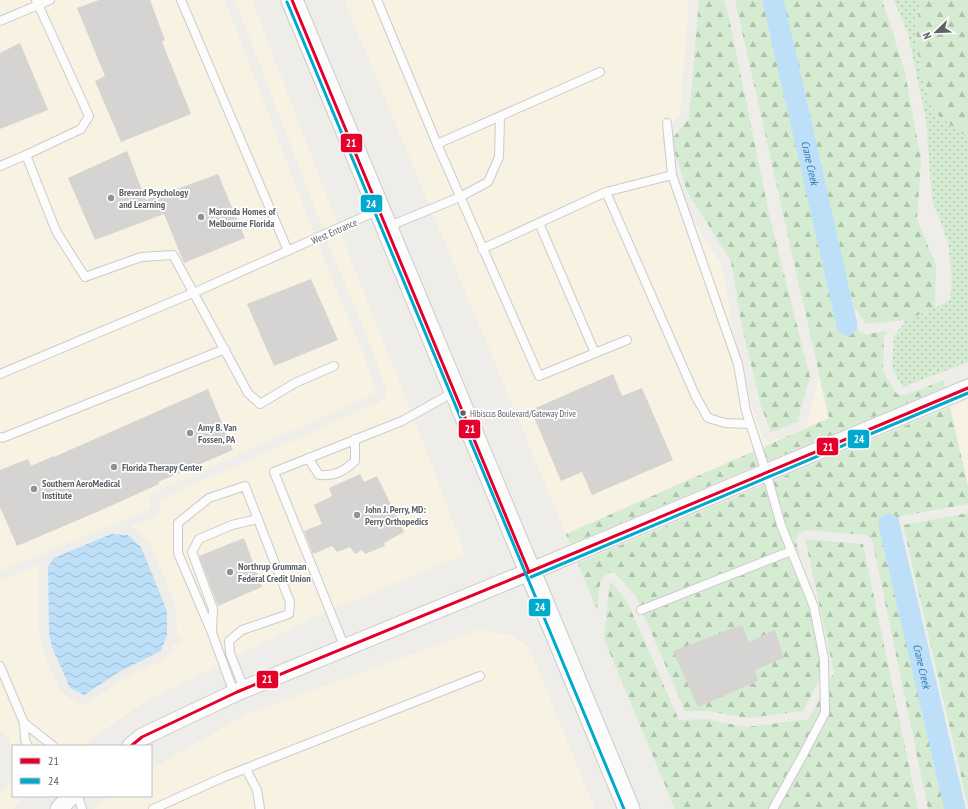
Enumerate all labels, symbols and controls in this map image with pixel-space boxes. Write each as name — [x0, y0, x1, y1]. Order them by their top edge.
north arrow — [916, 12, 956, 52]
text: N — [919, 30, 934, 41]
line badge: 21 — [340, 133, 363, 153]
text: 21 — [346, 136, 356, 150]
water label: Crane Creek — [798, 139, 822, 188]
place label: Brevard Psychology and Learning — [119, 186, 189, 211]
marker: Brevard Psychology and Learning — [106, 193, 116, 203]
line badge: 24 — [360, 194, 383, 213]
text: 24 — [366, 197, 377, 211]
place label: Maronda Homes of Melbourne Florida — [209, 205, 277, 230]
marker: Maronda Homes of Melbourne Florida — [196, 212, 206, 222]
street label: West Entrance — [309, 216, 359, 247]
marker: Hibiscus Boulevard/Gateway Drive — [458, 408, 468, 418]
place label: Hibiscus Boulevard/Gateway Drive — [470, 408, 576, 419]
line badge: 21 — [458, 419, 481, 439]
place label: Amy B. Van Fossen, PA — [197, 421, 237, 446]
text: 21 — [465, 422, 475, 436]
marker: Amy B. Van Fossen, PA — [185, 428, 195, 438]
line badge: 24 — [847, 429, 870, 449]
text: 24 — [854, 432, 865, 446]
line badge: 21 — [816, 437, 839, 456]
text: 21 — [823, 440, 833, 454]
place label: Florida Therapy Center — [122, 461, 202, 474]
marker: Florida Therapy Center — [109, 462, 119, 472]
place label: Southern AeroMedical Institute — [42, 477, 121, 502]
marker: Southern AeroMedical Institute — [29, 484, 39, 494]
place label: John J. Perry, MD: Perry Orthopedics — [364, 503, 429, 528]
marker: John J. Perry, MD: Perry Orthopedics — [352, 510, 362, 520]
place label: Northrup Grumman Federal Credit Union — [238, 560, 311, 585]
marker: Northrup Grumman Federal Credit Union — [225, 567, 235, 577]
line badge: 24 — [528, 598, 551, 617]
text: 24 — [535, 600, 546, 614]
water label: Crane Creek — [910, 643, 934, 692]
line badge: 21 — [256, 670, 279, 689]
text: 21 — [262, 672, 272, 686]
legend — [12, 745, 152, 797]
text: 21 — [48, 753, 59, 768]
text: 24 — [48, 773, 59, 788]

